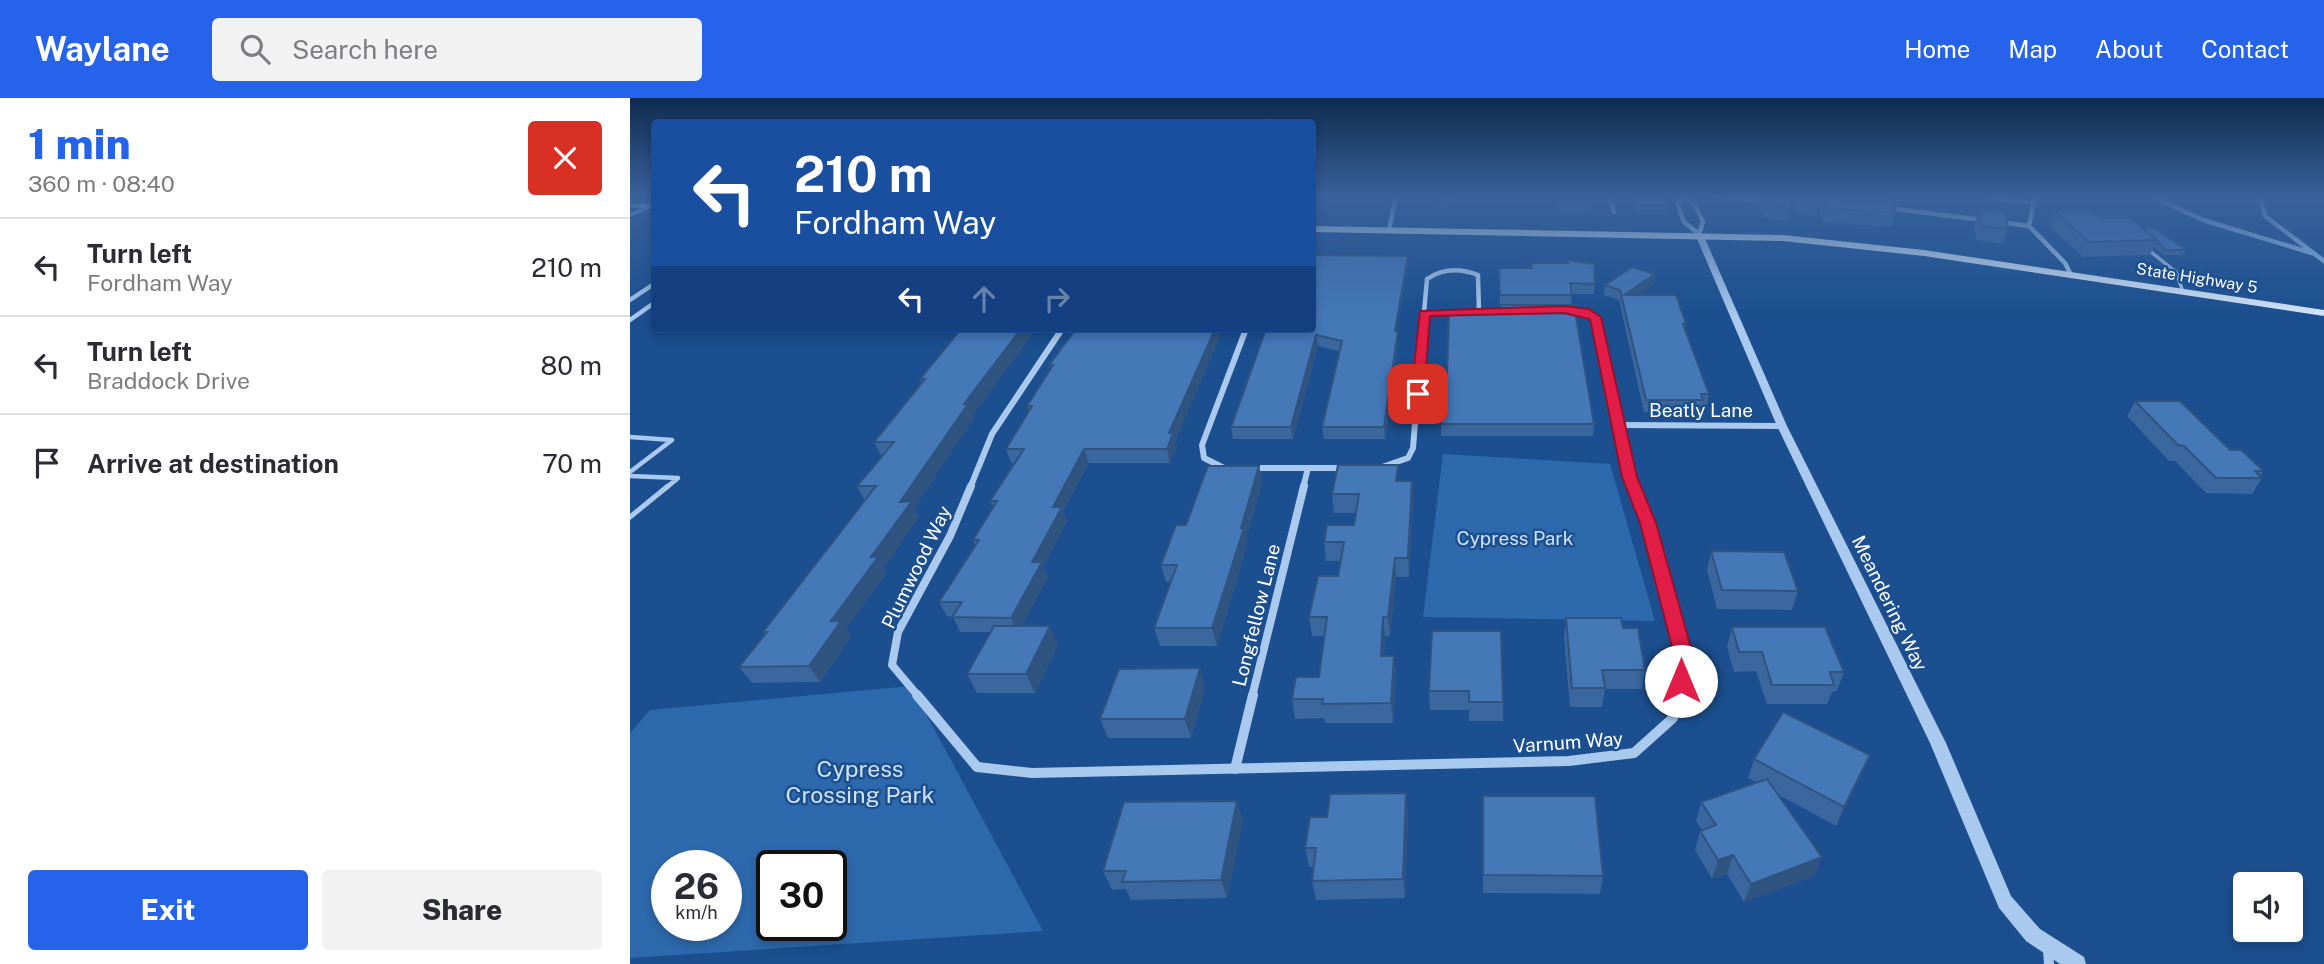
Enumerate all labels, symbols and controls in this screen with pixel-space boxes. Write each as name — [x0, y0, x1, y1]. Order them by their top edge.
search box — [212, 18, 702, 81]
text: Waylane — [35, 30, 170, 68]
icon: search — [236, 30, 274, 68]
text: Search here — [292, 34, 438, 65]
text: Home — [1904, 35, 1970, 63]
text: Map — [2008, 35, 2057, 63]
text: About — [2095, 35, 2163, 63]
text: Contact — [2201, 35, 2289, 63]
text: 1 min — [28, 119, 131, 168]
button: close — [528, 121, 602, 195]
text: 210 m — [794, 145, 933, 203]
icon: left — [679, 147, 770, 238]
text: 360 m · 08:40 — [28, 170, 175, 197]
text: Fordham Way — [794, 204, 996, 241]
text: Turn left — [87, 238, 192, 269]
icon: left — [28, 248, 66, 286]
text: 210 m — [531, 252, 602, 283]
street label: State Highway 5 — [2135, 259, 2259, 297]
text: Fordham Way — [87, 269, 232, 296]
icon: left — [892, 280, 930, 318]
icon: ahead — [965, 280, 1003, 318]
icon: right — [1038, 280, 1076, 318]
text: Turn left — [87, 336, 192, 367]
icon: left — [28, 346, 66, 384]
text: 80 m — [541, 350, 602, 381]
pin — [1388, 364, 1448, 424]
text: Braddock Drive — [87, 367, 250, 394]
icon: arrive — [1399, 375, 1437, 413]
street label: Beatly Lane — [1649, 399, 1753, 421]
icon: arrive — [28, 444, 66, 482]
text: Arrive at destination — [87, 448, 339, 479]
text: 70 m — [542, 448, 602, 479]
street label: Plumwood Way — [877, 502, 955, 632]
park label: Cypress Park — [1457, 527, 1574, 549]
street label: Meandering Way — [1848, 532, 1932, 674]
street label: Longfellow Lane — [1228, 541, 1284, 689]
position arrow — [1644, 644, 1718, 718]
street label: Varnum Way — [1512, 727, 1624, 757]
park label: Cypress Crossing Park — [786, 755, 935, 808]
speed limit sign: 30 — [756, 850, 847, 941]
text: 26 — [674, 866, 719, 907]
button: Exit — [28, 870, 308, 950]
button: Share — [322, 870, 602, 950]
map controls — [2233, 872, 2303, 942]
button: sound — [2233, 872, 2303, 942]
text: km/h — [675, 902, 718, 923]

